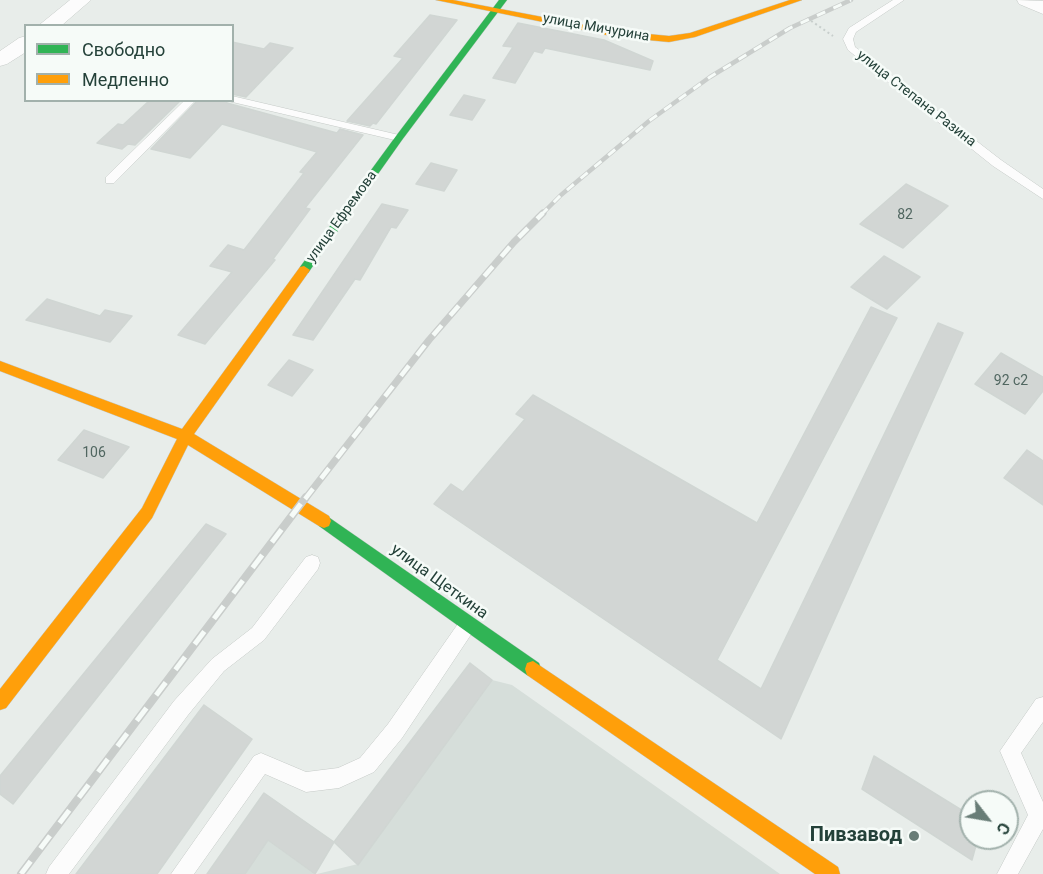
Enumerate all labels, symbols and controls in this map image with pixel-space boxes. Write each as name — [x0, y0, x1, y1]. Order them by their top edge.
street label: улица Мичурина — [541, 10, 651, 46]
legend — [24, 24, 234, 102]
text: Свободно — [82, 39, 165, 60]
street label: улица Степана Разина — [853, 47, 979, 151]
text: Медленно — [82, 69, 169, 90]
street label: улица Ефремова — [303, 168, 381, 266]
house number: 82 — [897, 207, 913, 223]
house number: 92 с2 — [994, 373, 1028, 389]
house number: 106 — [82, 445, 106, 461]
street label: улица Щеткина — [387, 540, 491, 624]
north arrow — [959, 790, 1019, 850]
text: С — [992, 819, 1014, 838]
place label: Пивзавод — [810, 824, 902, 848]
marker: Пивзавод — [907, 829, 921, 843]

